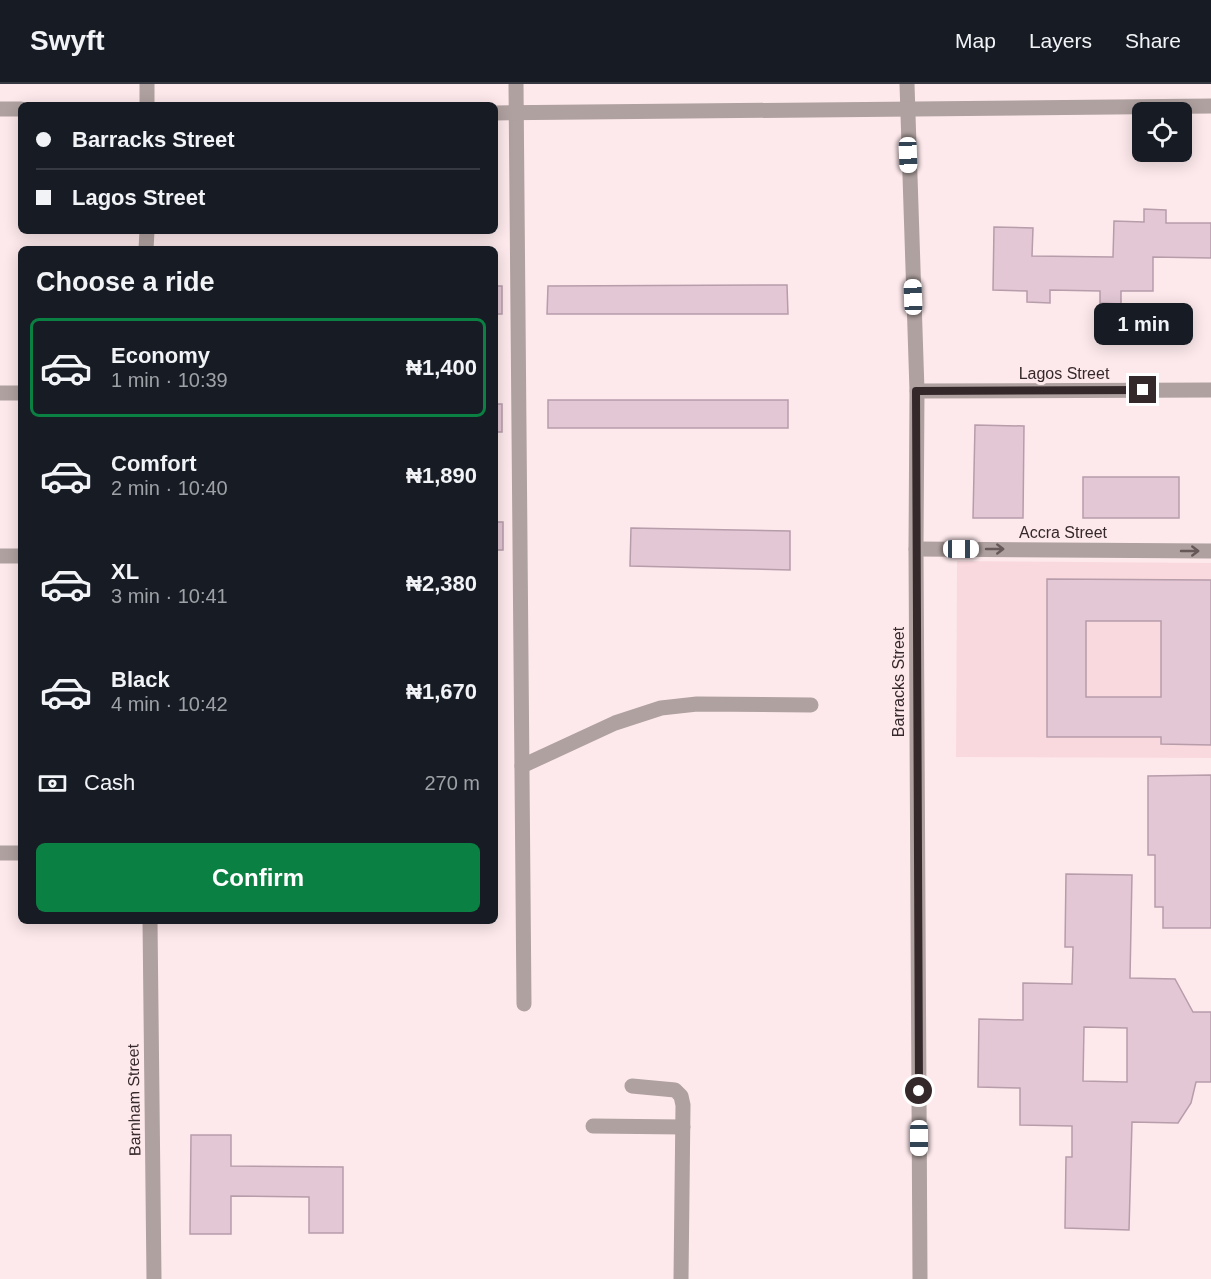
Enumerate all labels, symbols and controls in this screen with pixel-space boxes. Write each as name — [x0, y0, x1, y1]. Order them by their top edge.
text: Swyft — [30, 25, 105, 56]
text: Map — [955, 29, 996, 52]
text: Layers — [1029, 29, 1092, 52]
text: Share — [1125, 29, 1181, 52]
map controls — [1132, 102, 1192, 162]
button: locate — [1132, 102, 1192, 162]
text: Barracks Street — [72, 127, 235, 152]
car — [898, 137, 918, 173]
text: Lagos Street — [72, 185, 205, 210]
text: Choose a ride — [36, 267, 215, 297]
car — [903, 279, 923, 315]
callout: 1 min — [1094, 303, 1192, 345]
text: 1 min — [1117, 313, 1170, 335]
icon: car — [39, 341, 93, 395]
text: Economy — [111, 343, 210, 368]
text: ₦1,400 — [406, 355, 477, 380]
street label: Lagos Street — [1019, 365, 1110, 382]
text: 1 min · 10:39 — [111, 369, 228, 391]
route end — [1129, 376, 1156, 403]
icon: car — [39, 449, 93, 503]
text: Comfort — [111, 451, 197, 476]
text: ₦1,890 — [406, 463, 477, 488]
text: 2 min · 10:40 — [111, 477, 228, 499]
street label: Accra Street — [1019, 524, 1108, 541]
car — [943, 540, 979, 558]
one-way arrow — [985, 543, 1005, 555]
one-way arrow — [1180, 545, 1200, 556]
icon: car — [39, 557, 93, 611]
text: XL — [111, 559, 139, 584]
text: ₦2,380 — [406, 571, 477, 596]
text: 3 min · 10:41 — [111, 585, 228, 607]
street label: Barracks Street — [890, 626, 907, 737]
icon: car — [39, 665, 93, 719]
text: Black — [111, 667, 170, 692]
text: ₦1,670 — [406, 679, 477, 704]
text: 4 min · 10:42 — [111, 693, 228, 715]
icon: cash — [36, 767, 69, 800]
text: Cash — [84, 770, 135, 795]
text: 270 m — [424, 772, 480, 794]
button: Confirm — [36, 843, 480, 912]
street label: Barnham Street — [125, 1043, 143, 1156]
route start — [905, 1077, 932, 1104]
car — [910, 1120, 928, 1156]

